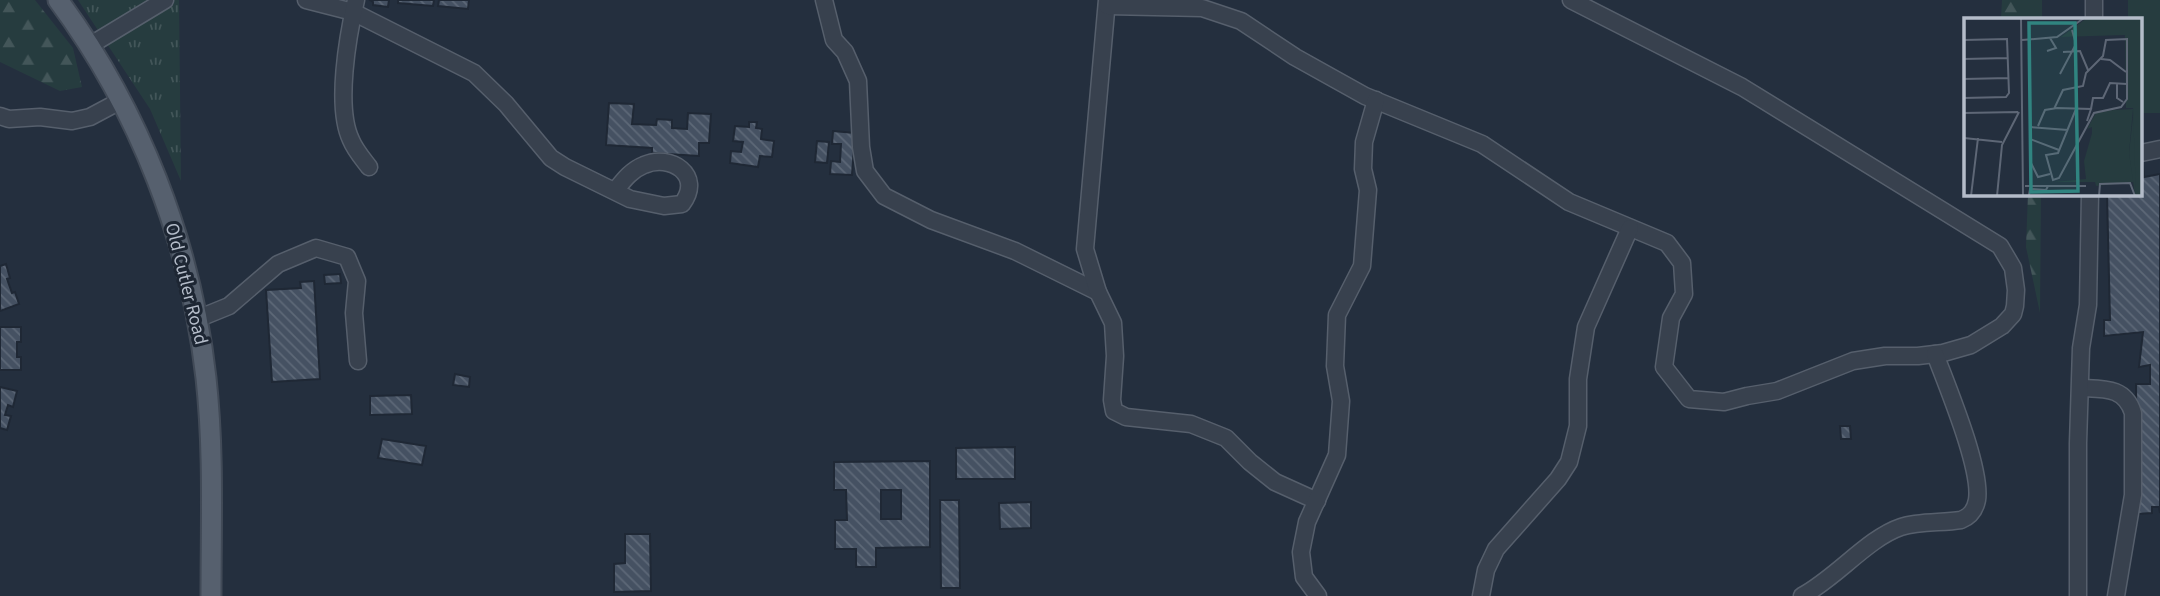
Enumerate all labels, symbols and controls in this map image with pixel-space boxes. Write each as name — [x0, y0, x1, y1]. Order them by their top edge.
inset map — [1964, 18, 2142, 196]
street label: Old Cutler Road — [158, 220, 214, 348]

